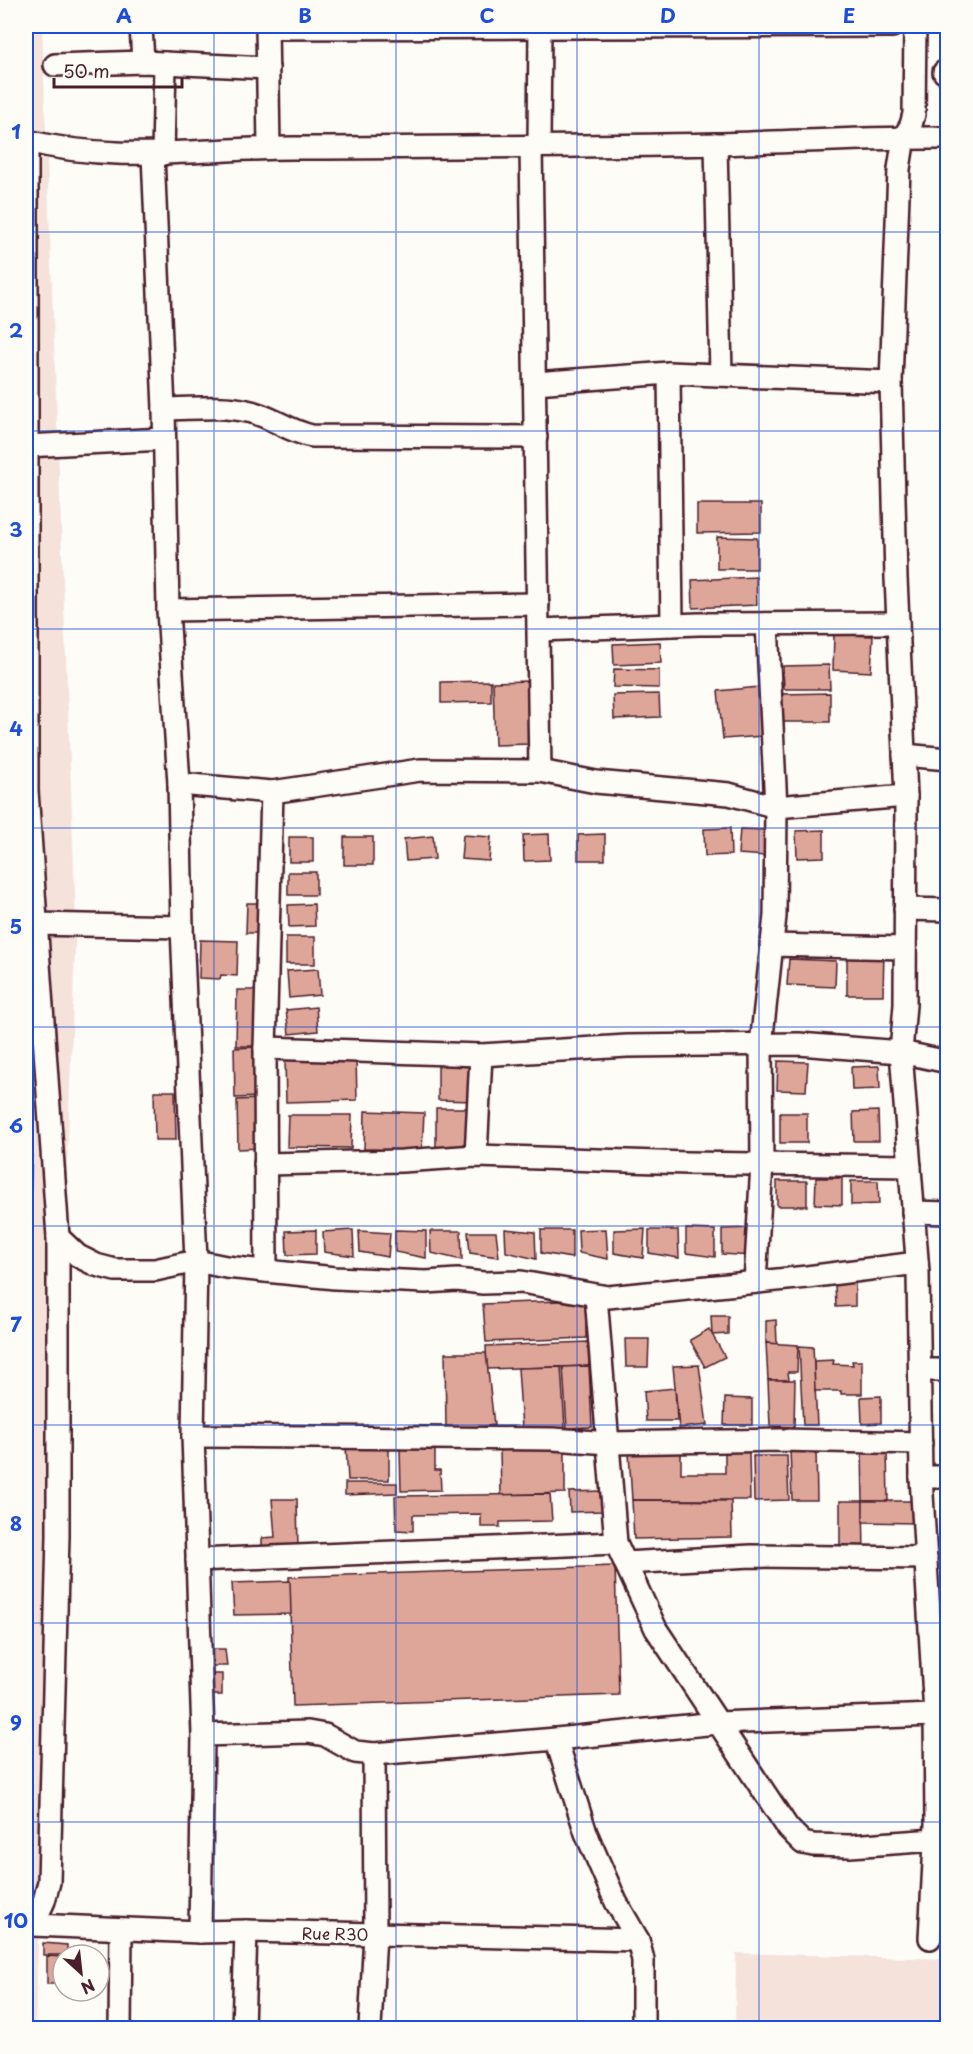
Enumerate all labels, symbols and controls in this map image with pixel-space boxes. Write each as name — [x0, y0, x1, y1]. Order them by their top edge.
text: A — [116, 0, 132, 30]
text: B — [298, 0, 312, 30]
text: C — [479, 0, 495, 30]
text: D — [660, 0, 676, 30]
text: E — [843, 0, 855, 30]
scale bar — [54, 51, 182, 89]
text: 50 m — [63, 57, 110, 84]
text: 1 — [11, 116, 21, 146]
text: 2 — [9, 315, 23, 345]
text: 3 — [9, 514, 23, 544]
text: 4 — [9, 713, 23, 743]
text: 5 — [10, 911, 22, 941]
text: 6 — [9, 1110, 23, 1140]
text: 7 — [10, 1309, 22, 1339]
text: 8 — [10, 1508, 22, 1538]
text: 9 — [10, 1707, 22, 1737]
text: 10 — [4, 1905, 28, 1935]
street label: Rue R30 — [301, 1920, 369, 1946]
north arrow — [51, 1943, 111, 2003]
text: N — [77, 1974, 99, 2001]

